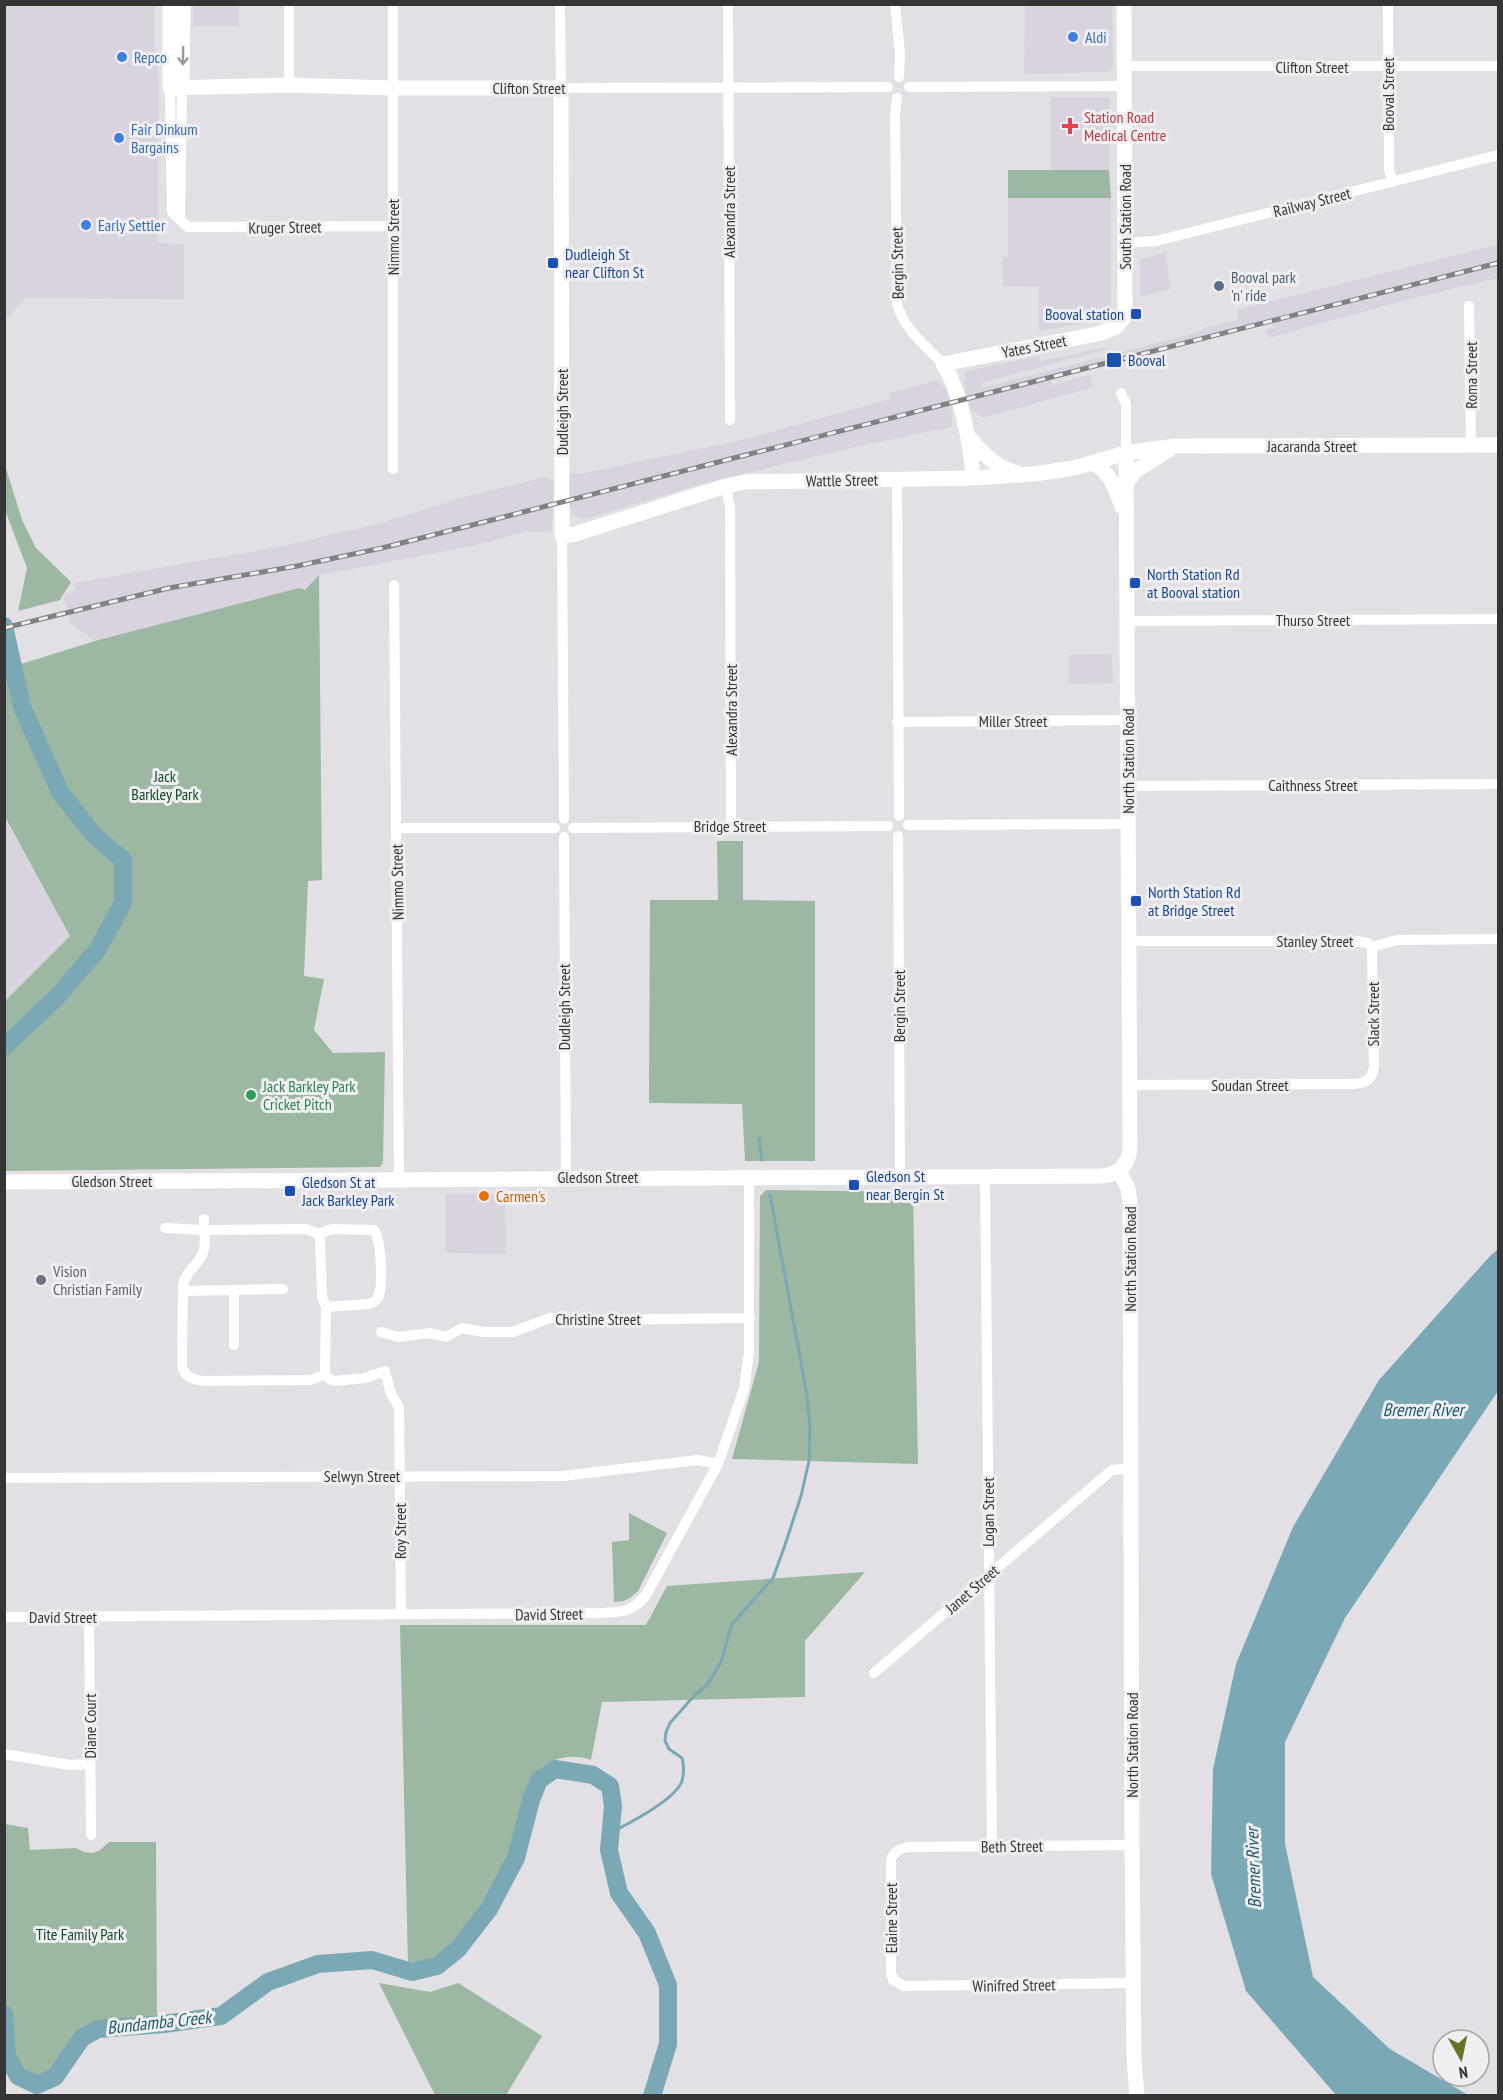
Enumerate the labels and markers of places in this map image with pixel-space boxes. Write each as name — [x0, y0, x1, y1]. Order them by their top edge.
place label: Aldi — [1085, 27, 1107, 47]
marker: Aldi — [1066, 30, 1080, 44]
place label: Repco — [134, 47, 167, 67]
marker: Repco — [115, 50, 129, 64]
place label: Station Road Medical Centre — [1084, 107, 1166, 145]
marker: Station Road Medical Centre — [1061, 117, 1079, 135]
place label: Fair Dinkum Bargains — [131, 119, 198, 157]
marker: Fair Dinkum Bargains — [112, 131, 126, 145]
place label: Early Settler — [98, 215, 166, 235]
marker: Early Settler — [79, 218, 93, 232]
place label: Dudleigh St near Clifton St — [565, 244, 645, 282]
marker: Dudleigh St near Clifton St — [546, 256, 560, 270]
place label: Booval park 'n' ride — [1231, 267, 1297, 305]
marker: Booval park 'n' ride — [1212, 279, 1226, 293]
place label: Booval station — [1045, 304, 1124, 324]
marker: Booval station — [1129, 307, 1143, 321]
place label: Booval — [1128, 350, 1166, 370]
marker: Booval — [1105, 351, 1123, 369]
place label: North Station Rd at Booval station — [1147, 564, 1240, 602]
marker: North Station Rd at Booval station — [1128, 576, 1142, 590]
place label: North Station Rd at Bridge Street — [1148, 882, 1241, 920]
marker: North Station Rd at Bridge Street — [1129, 894, 1143, 908]
place label: Jack Barkley Park Cricket Pitch — [262, 1076, 356, 1114]
marker: Jack Barkley Park Cricket Pitch — [244, 1088, 258, 1102]
place label: Gledson St near Bergin St — [866, 1166, 945, 1204]
place label: Gledson St at Jack Barkley Park — [301, 1172, 395, 1210]
marker: Gledson St near Bergin St — [847, 1178, 861, 1192]
marker: Gledson St at Jack Barkley Park — [283, 1184, 297, 1198]
place label: Carmen's — [496, 1186, 545, 1206]
marker: Carmen's — [477, 1189, 491, 1203]
place label: Vision Christian Family — [52, 1261, 142, 1299]
marker: Vision Christian Family — [34, 1273, 48, 1287]

